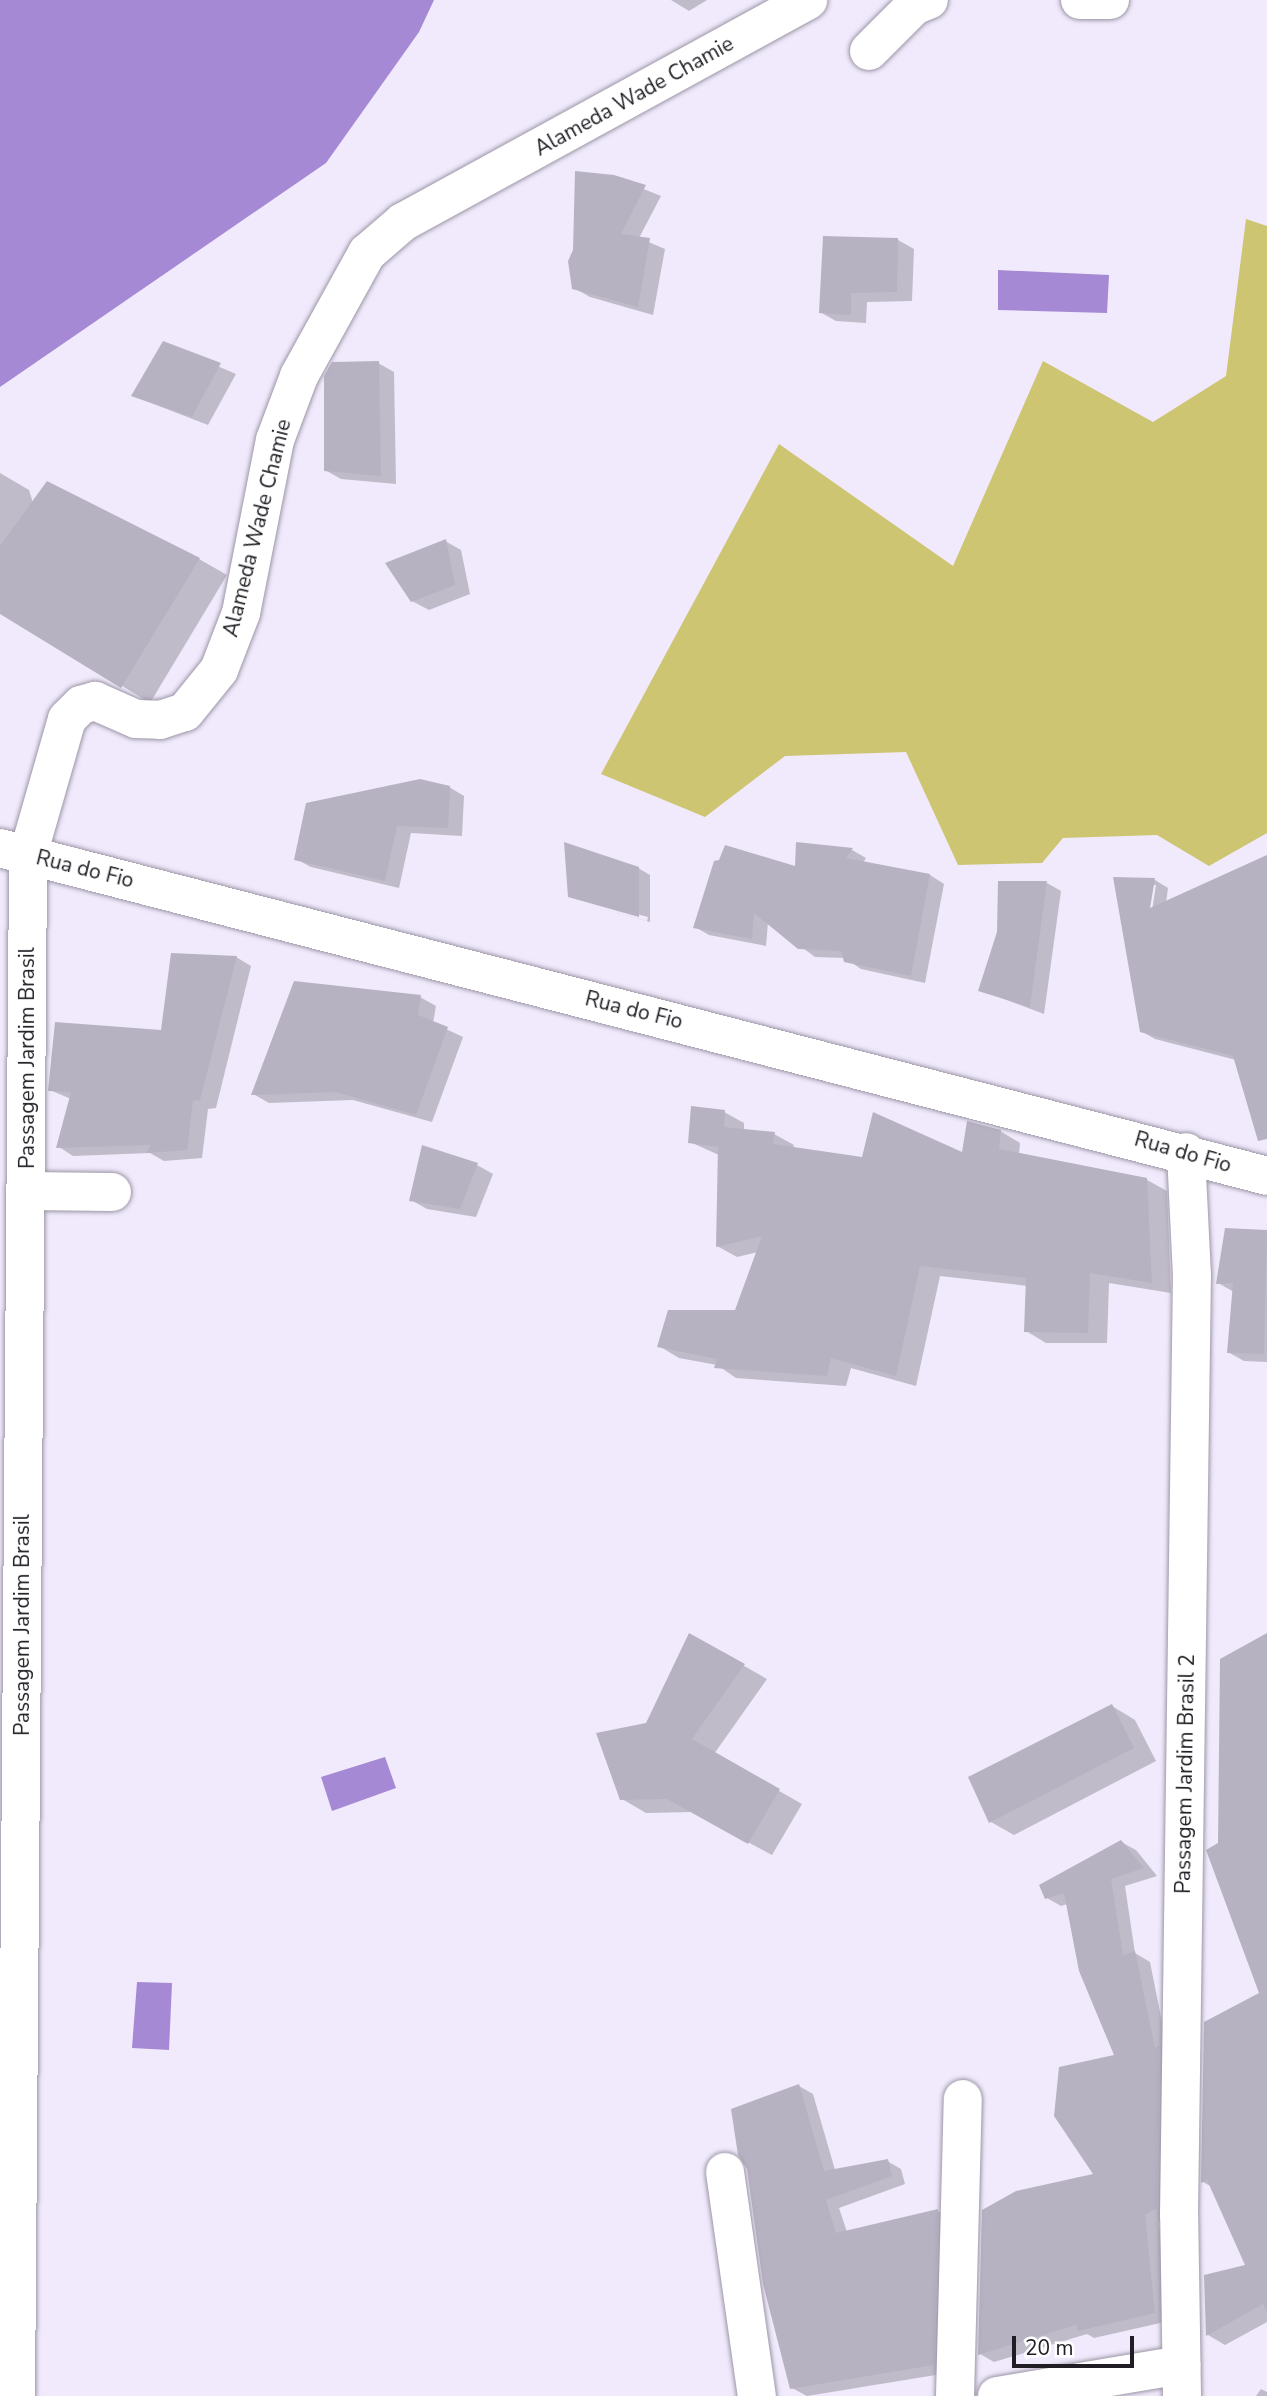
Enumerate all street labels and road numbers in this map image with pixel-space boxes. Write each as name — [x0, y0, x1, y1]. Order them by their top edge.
street label: Alameda Wade Chamie — [530, 31, 738, 161]
street label: Alameda Wade Chamie — [218, 416, 296, 640]
street label: Rua do Fio — [34, 845, 136, 893]
street label: Passagem Jardim Brasil — [14, 947, 40, 1169]
street label: Rua do Fio — [583, 986, 685, 1034]
street label: Rua do Fio — [1132, 1126, 1234, 1178]
street label: Passagem Jardim Brasil — [9, 1514, 35, 1736]
street label: Passagem Jardim Brasil 2 — [1170, 1654, 1200, 1894]

